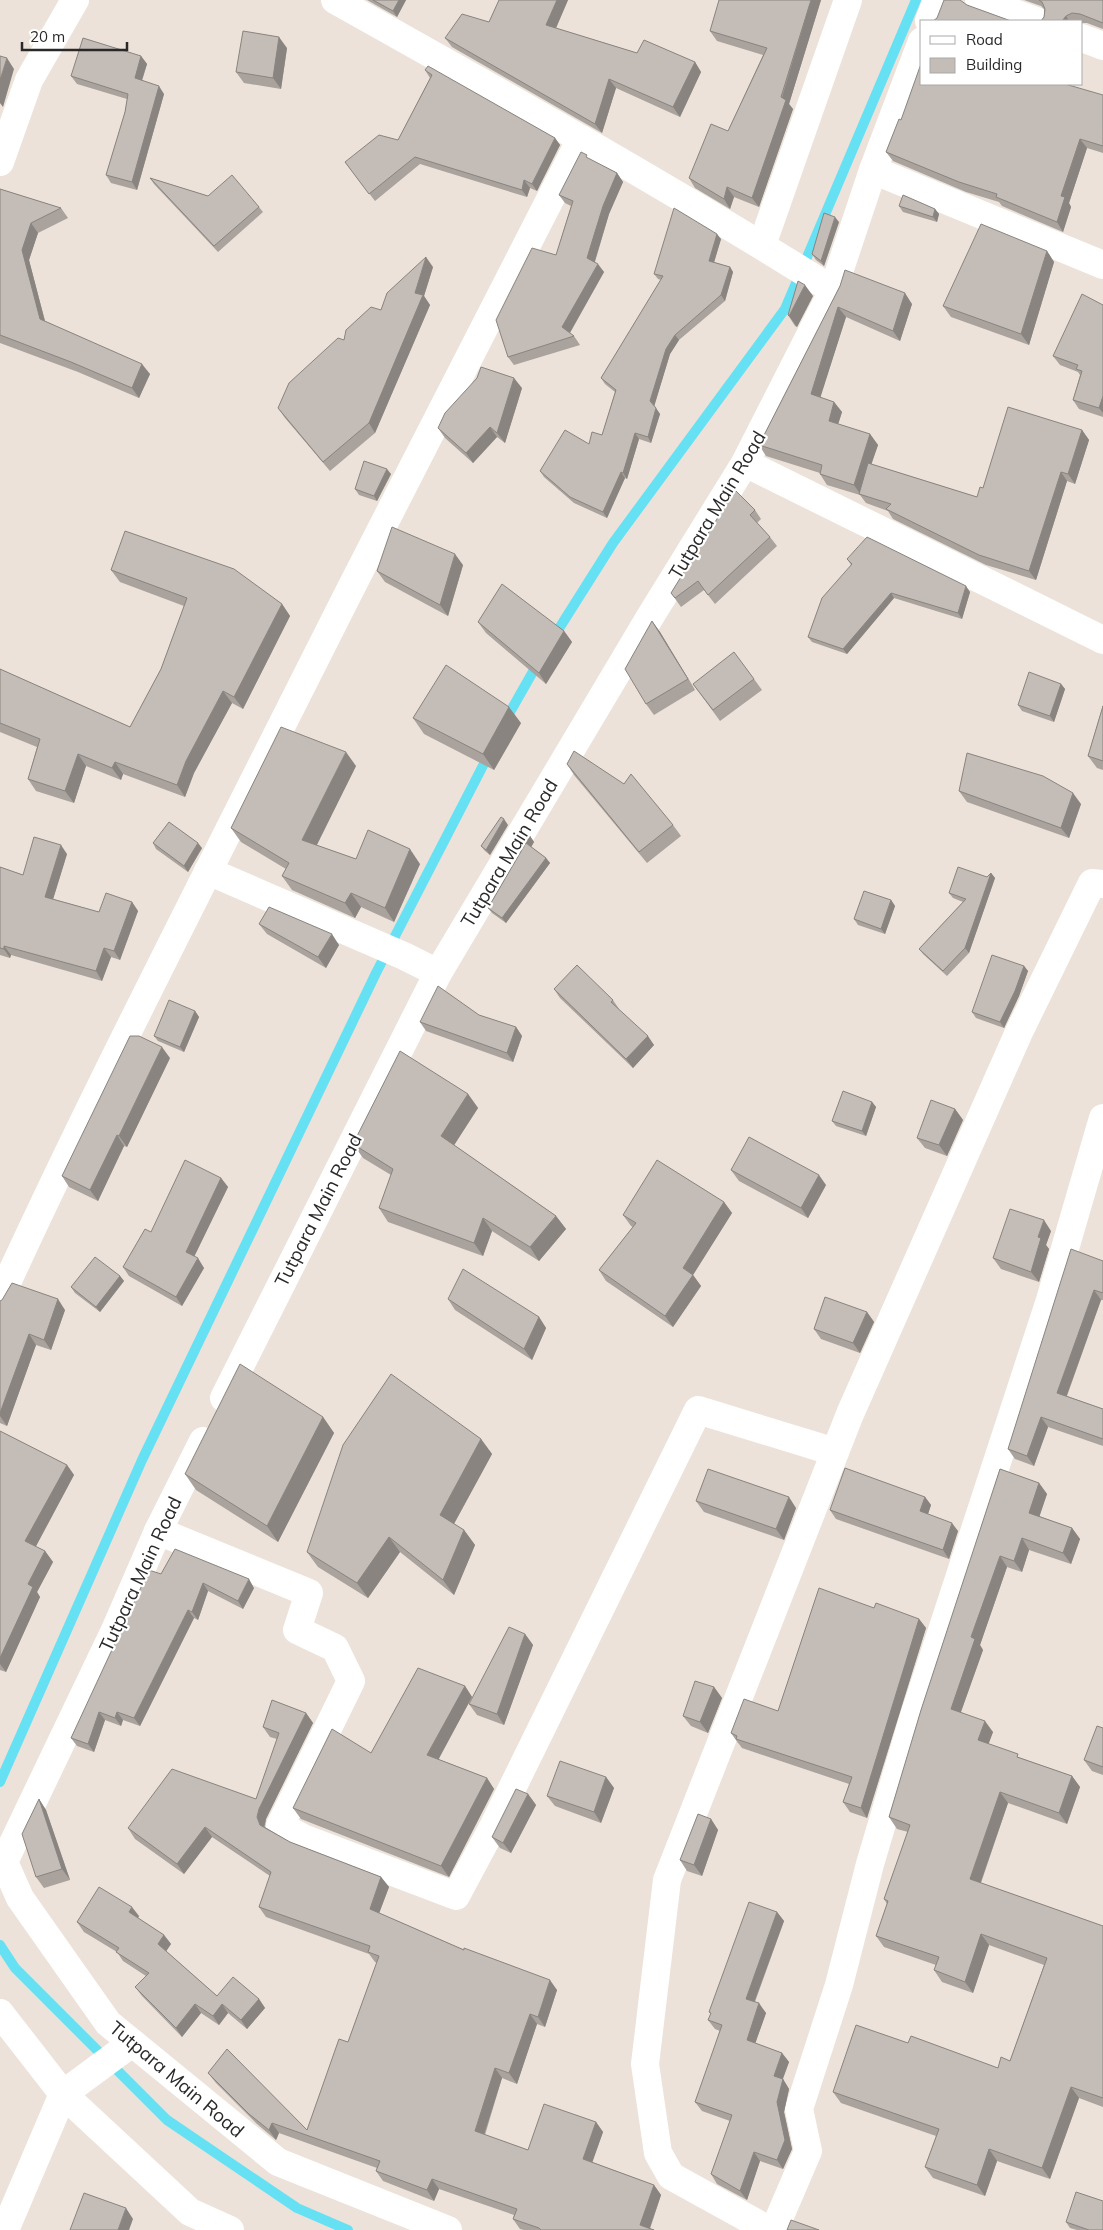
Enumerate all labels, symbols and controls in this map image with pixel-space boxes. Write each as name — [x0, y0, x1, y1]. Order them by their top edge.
scale bar — [22, 20, 128, 52]
legend — [920, 20, 1083, 85]
text: 20 m — [30, 27, 65, 46]
text: Road — [966, 30, 1003, 49]
text: Building — [966, 55, 1022, 74]
street label: Tutpara Main Road — [663, 427, 771, 583]
street label: Tutpara Main Road — [455, 775, 563, 931]
street label: Tutpara Main Road — [269, 1129, 367, 1291]
street label: Tutpara Main Road — [94, 1493, 186, 1655]
street label: Tutpara Main Road — [105, 2016, 249, 2142]

